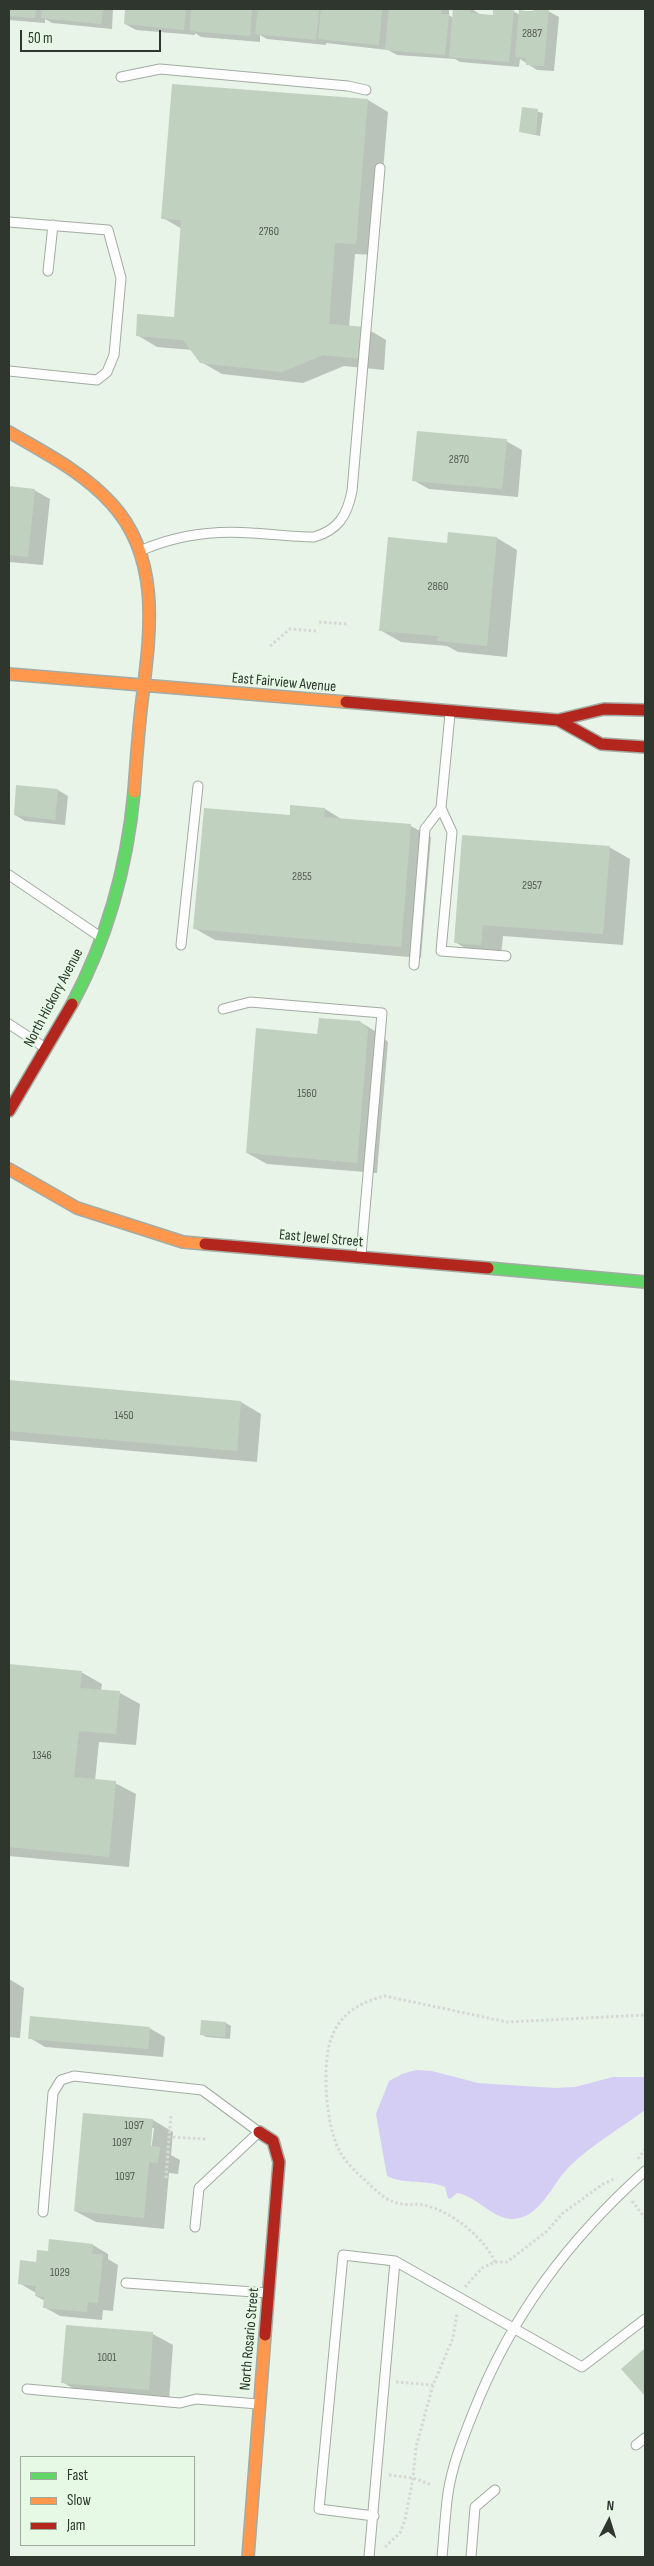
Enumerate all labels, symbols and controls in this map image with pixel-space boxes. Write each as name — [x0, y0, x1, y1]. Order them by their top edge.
scale bar — [22, 20, 164, 52]
house number: 2887 — [522, 27, 542, 41]
text: 50 m — [28, 29, 53, 48]
house number: 2760 — [259, 225, 279, 239]
house number: 2870 — [449, 453, 469, 467]
house number: 2860 — [428, 580, 448, 594]
street label: East Fairview Avenue — [231, 669, 337, 697]
house number: 2855 — [292, 870, 312, 884]
house number: 2957 — [522, 879, 542, 893]
street label: North Hickory Avenue — [20, 946, 88, 1050]
house number: 1560 — [297, 1087, 317, 1101]
street label: East Jewel Street — [278, 1226, 364, 1252]
house number: 1450 — [114, 1409, 134, 1423]
house number: 1346 — [32, 1749, 52, 1763]
house number: 1097 — [124, 2119, 144, 2133]
house number: 1097 — [112, 2136, 132, 2150]
house number: 1097 — [115, 2170, 135, 2184]
house number: 1029 — [50, 2266, 70, 2280]
street label: North Rosario Street — [237, 2287, 263, 2391]
house number: 1001 — [97, 2351, 117, 2365]
legend — [20, 2456, 195, 2546]
text: Fast — [67, 2466, 88, 2485]
text: Slow — [67, 2491, 91, 2510]
north arrow — [584, 2496, 634, 2546]
text: N — [606, 2497, 615, 2514]
text: Jam — [67, 2516, 85, 2535]

